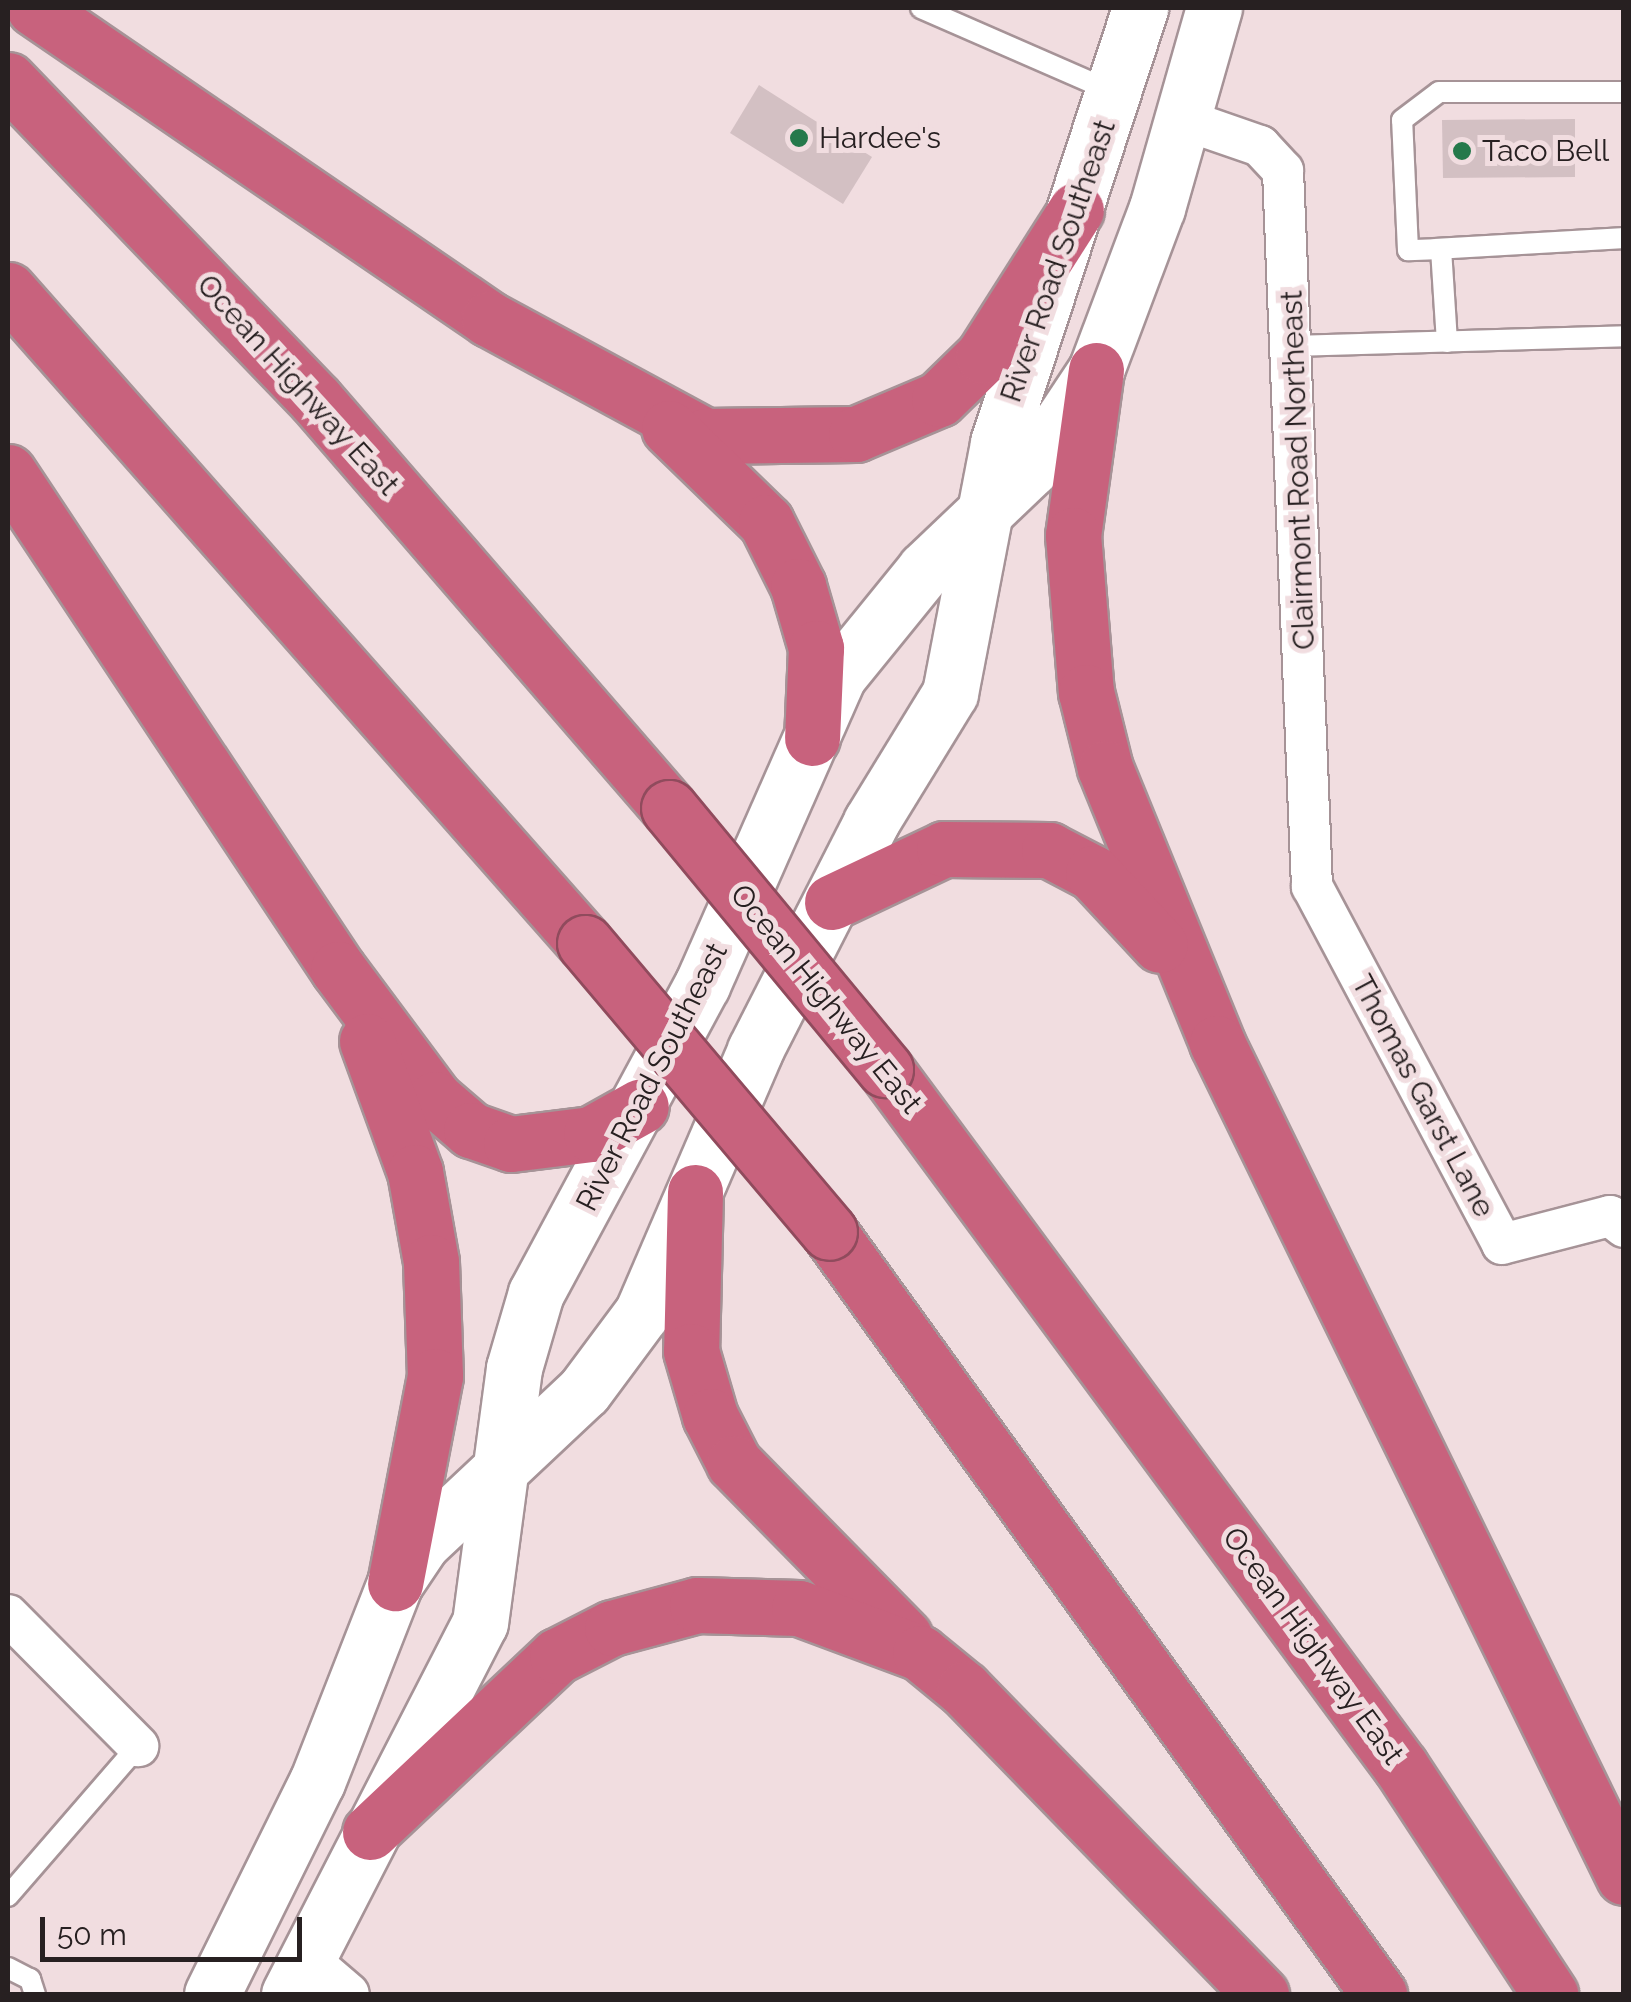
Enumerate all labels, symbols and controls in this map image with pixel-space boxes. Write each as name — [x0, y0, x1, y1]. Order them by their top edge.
street label: River Road Southeast — [993, 115, 1123, 407]
place label: Hardee's — [819, 120, 941, 156]
marker: Hardee's — [788, 127, 810, 149]
place label: Taco Bell — [1482, 133, 1609, 169]
marker: Taco Bell — [1451, 140, 1473, 162]
street label: Ocean Highway East — [189, 267, 407, 503]
street label: Clairmont Road Northeast — [1274, 290, 1322, 650]
street label: Ocean Highway East — [722, 877, 930, 1121]
street label: River Road Southeast — [569, 937, 735, 1217]
street label: Thomas Garst Lane — [1344, 969, 1502, 1223]
street label: Ocean Highway East — [1215, 1520, 1411, 1772]
scale bar — [45, 1897, 308, 1959]
text: 50 m — [57, 1917, 127, 1952]

